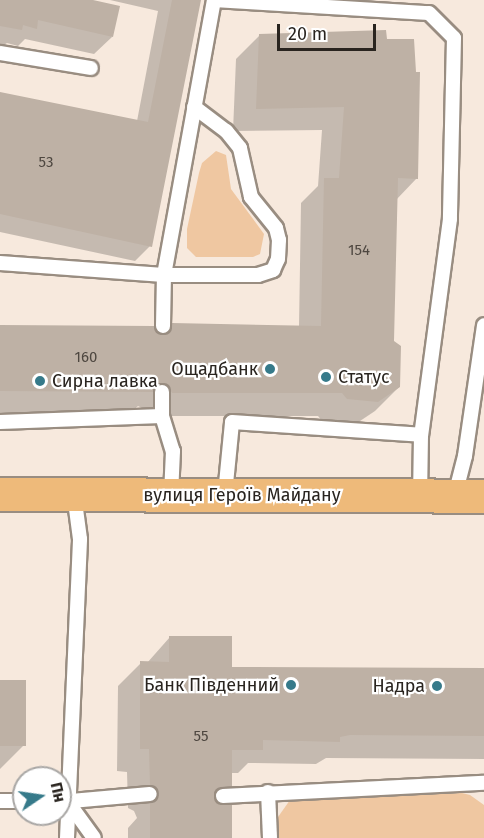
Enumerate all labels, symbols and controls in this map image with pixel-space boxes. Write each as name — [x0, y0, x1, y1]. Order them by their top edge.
scale bar — [280, 12, 379, 50]
text: 20 m — [288, 23, 327, 45]
house number: 53 — [39, 154, 53, 172]
house number: 154 — [348, 242, 370, 260]
house number: 160 — [75, 349, 97, 367]
place label: Ощадбанк — [171, 358, 258, 380]
marker: Ощадбанк — [263, 362, 277, 376]
place label: Статус — [338, 366, 390, 388]
place label: Сирна лавка — [52, 370, 158, 392]
marker: Статус — [319, 370, 333, 384]
marker: Сирна лавка — [33, 374, 47, 388]
street label: вулиця Героїв Майдану — [143, 484, 341, 506]
place label: Банк Південний — [144, 674, 279, 696]
place label: Надра — [373, 675, 425, 697]
marker: Банк Південний — [284, 678, 298, 692]
marker: Надра — [430, 679, 444, 693]
house number: 55 — [194, 728, 208, 746]
north arrow — [12, 766, 72, 826]
text: Пн — [47, 780, 70, 804]

